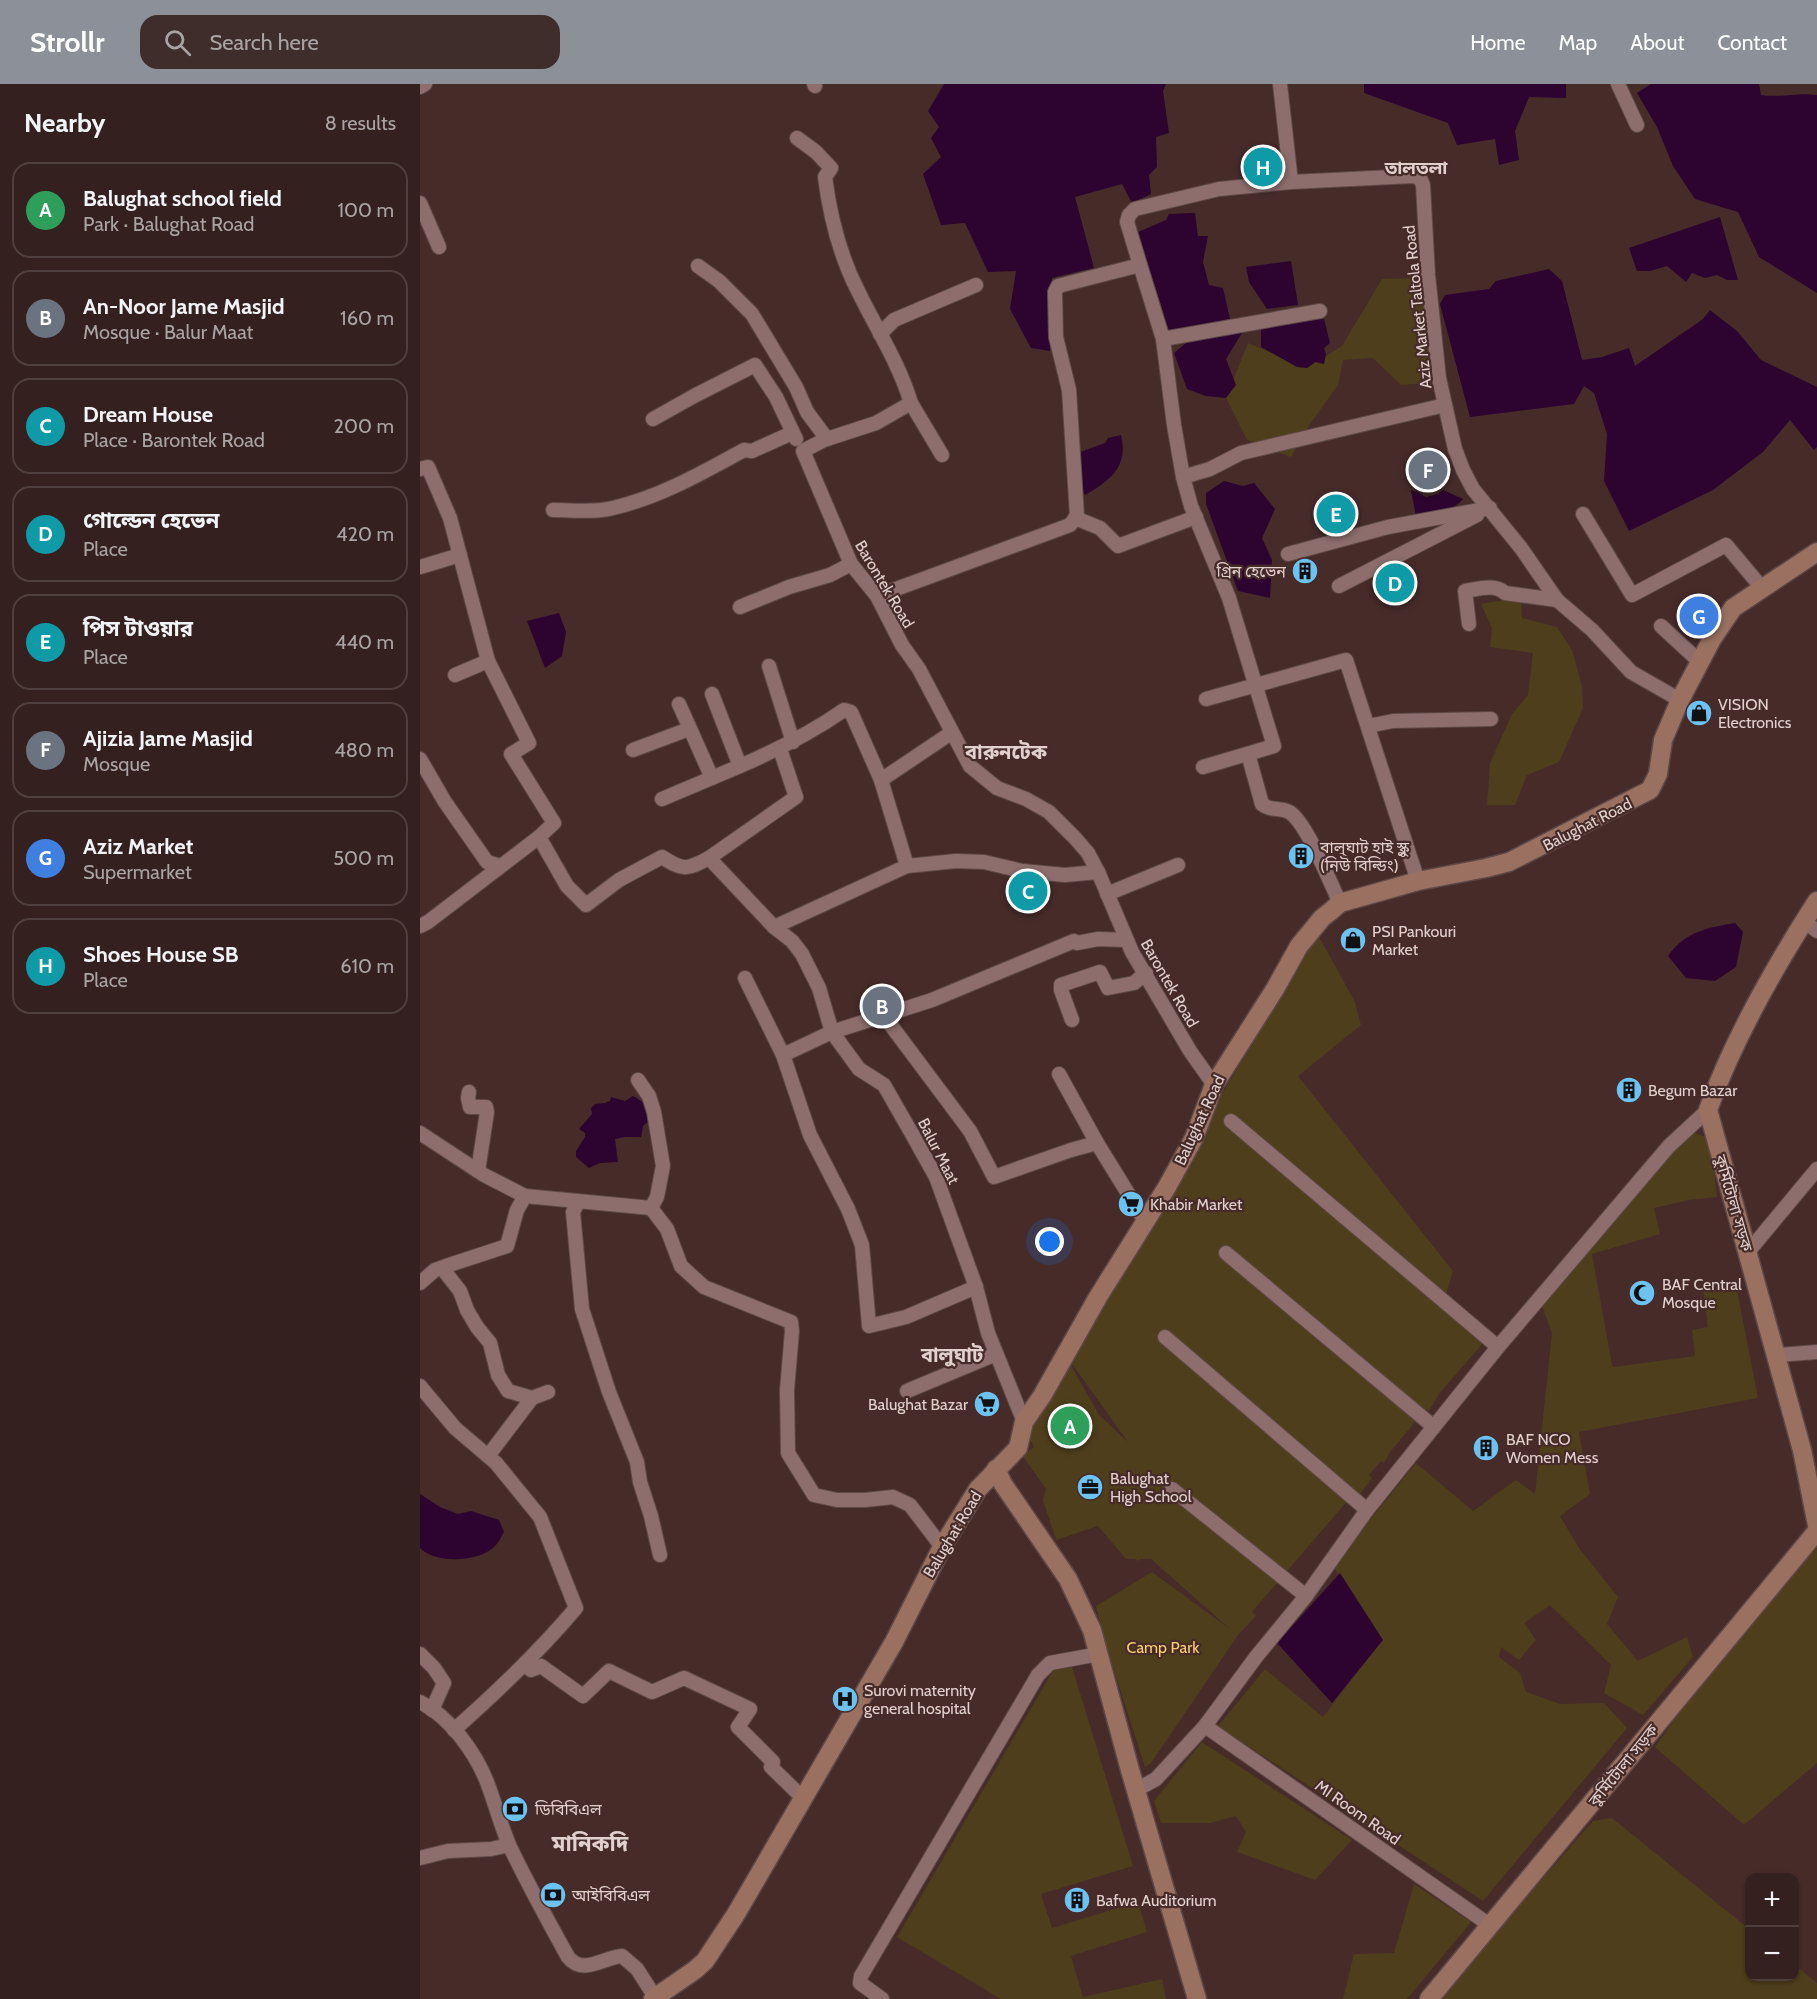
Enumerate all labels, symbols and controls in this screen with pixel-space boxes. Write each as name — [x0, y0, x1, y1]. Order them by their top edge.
search box — [140, 15, 560, 69]
text: Strollr — [30, 25, 104, 59]
icon: search — [161, 26, 194, 59]
text: Search here — [209, 29, 319, 56]
text: Home — [1470, 30, 1526, 55]
text: Map — [1559, 30, 1597, 55]
text: About — [1630, 30, 1684, 55]
text: Contact — [1717, 30, 1787, 55]
text: Nearby — [24, 107, 105, 139]
text: 8 results — [325, 111, 396, 135]
pin: H — [1244, 144, 1282, 190]
district label: তালতলা — [1384, 157, 1448, 179]
text: Balughat school field — [83, 185, 282, 212]
text: A — [39, 198, 52, 222]
text: 100 m — [338, 198, 394, 222]
text: Park · Balughat Road — [83, 212, 254, 236]
street label: Aziz Market Taltola Road — [1399, 224, 1436, 390]
text: An-Noor Jame Masjid — [83, 293, 285, 320]
text: B — [39, 306, 52, 330]
text: 160 m — [340, 306, 394, 330]
text: Mosque · Balur Maat — [83, 320, 253, 344]
text: Dream House — [83, 401, 213, 428]
text: C — [39, 414, 52, 438]
text: 200 m — [334, 414, 394, 438]
text: Place · Barontek Road — [83, 428, 265, 452]
pin: F — [1408, 448, 1448, 492]
pin: E — [1316, 492, 1356, 536]
text: গোল্ডেন হেভেন — [83, 507, 219, 534]
text: D — [38, 522, 53, 546]
text: 420 m — [336, 522, 394, 546]
text: Place — [83, 537, 128, 561]
street label: Barontek Road — [851, 537, 918, 631]
building icon: গ্রিন হেভেন — [1290, 556, 1320, 586]
pin: D — [1376, 560, 1414, 606]
place label: গ্রিন হেভেন — [1215, 562, 1286, 581]
pin: G — [1680, 594, 1718, 638]
text: পিস টাওয়ার — [83, 615, 193, 642]
text: E — [40, 630, 51, 654]
text: 440 m — [335, 630, 394, 654]
text: Place — [83, 645, 128, 669]
place label: VISION Electronics — [1718, 695, 1792, 732]
shop icon: VISION Electronics — [1684, 698, 1714, 728]
text: Ajizia Jame Masjid — [83, 725, 253, 752]
text: F — [40, 738, 51, 762]
text: 480 m — [334, 738, 394, 762]
district label: বারুনটেক — [964, 740, 1048, 764]
text: Mosque — [83, 752, 150, 776]
street label: Balughat Road — [1540, 794, 1635, 855]
text: Aziz Market — [83, 833, 193, 860]
place label: বালুঘাট হাই স্কুল (নিউ বিল্ডিং) — [1319, 838, 1410, 875]
building icon: বালুঘাট হাই স্কুল (নিউ বিল্ডিং) — [1286, 841, 1316, 871]
text: G — [39, 846, 52, 870]
text: 500 m — [333, 846, 394, 870]
text: Supermarket — [83, 860, 192, 884]
pin: C — [1008, 868, 1048, 914]
place label: PSI Pankouri Market — [1372, 922, 1456, 959]
shop icon: PSI Pankouri Market — [1338, 925, 1368, 955]
street label: Barontek Road — [1137, 936, 1202, 1031]
text: Shoes House SB — [83, 941, 238, 968]
text: H — [38, 954, 53, 978]
text: 610 m — [340, 954, 394, 978]
text: Place — [83, 968, 128, 992]
pin: B — [862, 984, 902, 1028]
street label: Balughat Road — [1170, 1072, 1229, 1168]
building icon: Begum Bazar — [1614, 1075, 1644, 1105]
place label: Begum Bazar — [1648, 1081, 1738, 1100]
street label: Balur Maat — [914, 1115, 964, 1188]
street label: কুর্মিটোলা সড়ক — [1710, 1152, 1757, 1255]
supermarket icon: Khabir Market — [1116, 1189, 1146, 1219]
place label: Khabir Market — [1150, 1195, 1243, 1214]
your location — [1035, 1227, 1064, 1256]
place label: BAF Central Mosque — [1662, 1275, 1742, 1312]
mosque icon: BAF Central Mosque — [1627, 1278, 1657, 1308]
district label: বালুঘাট — [920, 1343, 984, 1367]
supermarket icon: Balughat Bazar — [972, 1389, 1002, 1419]
place label: Balughat Bazar — [868, 1395, 969, 1414]
pin: A — [1050, 1404, 1090, 1448]
place label: BAF NCO Women Mess — [1506, 1430, 1599, 1467]
building icon: BAF NCO Women Mess — [1471, 1433, 1501, 1463]
place label: Balughat High School — [1110, 1469, 1192, 1506]
office icon: Balughat High School — [1075, 1472, 1105, 1502]
street label: Balughat Road — [919, 1488, 986, 1581]
park label: Camp Park — [1127, 1638, 1200, 1657]
place label: Surovi maternity general hospital — [864, 1681, 976, 1718]
hospital icon: Surovi maternity general hospital — [830, 1684, 860, 1714]
street label: কুর্মিটোলা সড়ক — [1584, 1720, 1663, 1811]
street label: MI Room Road — [1311, 1776, 1404, 1849]
bank icon: ডিবিবিএল — [500, 1794, 530, 1824]
place label: ডিবিবিএল — [534, 1800, 602, 1819]
district label: মানিকদি — [551, 1830, 629, 1857]
map controls — [1745, 1873, 1799, 1981]
button: + — [1745, 1873, 1799, 1927]
bank icon: আইবিবিএল — [538, 1880, 568, 1910]
building icon: Bafwa Auditorium — [1062, 1885, 1092, 1915]
place label: আইবিবিএল — [571, 1886, 650, 1905]
place label: Bafwa Auditorium — [1096, 1891, 1217, 1910]
button: − — [1745, 1927, 1799, 1981]

